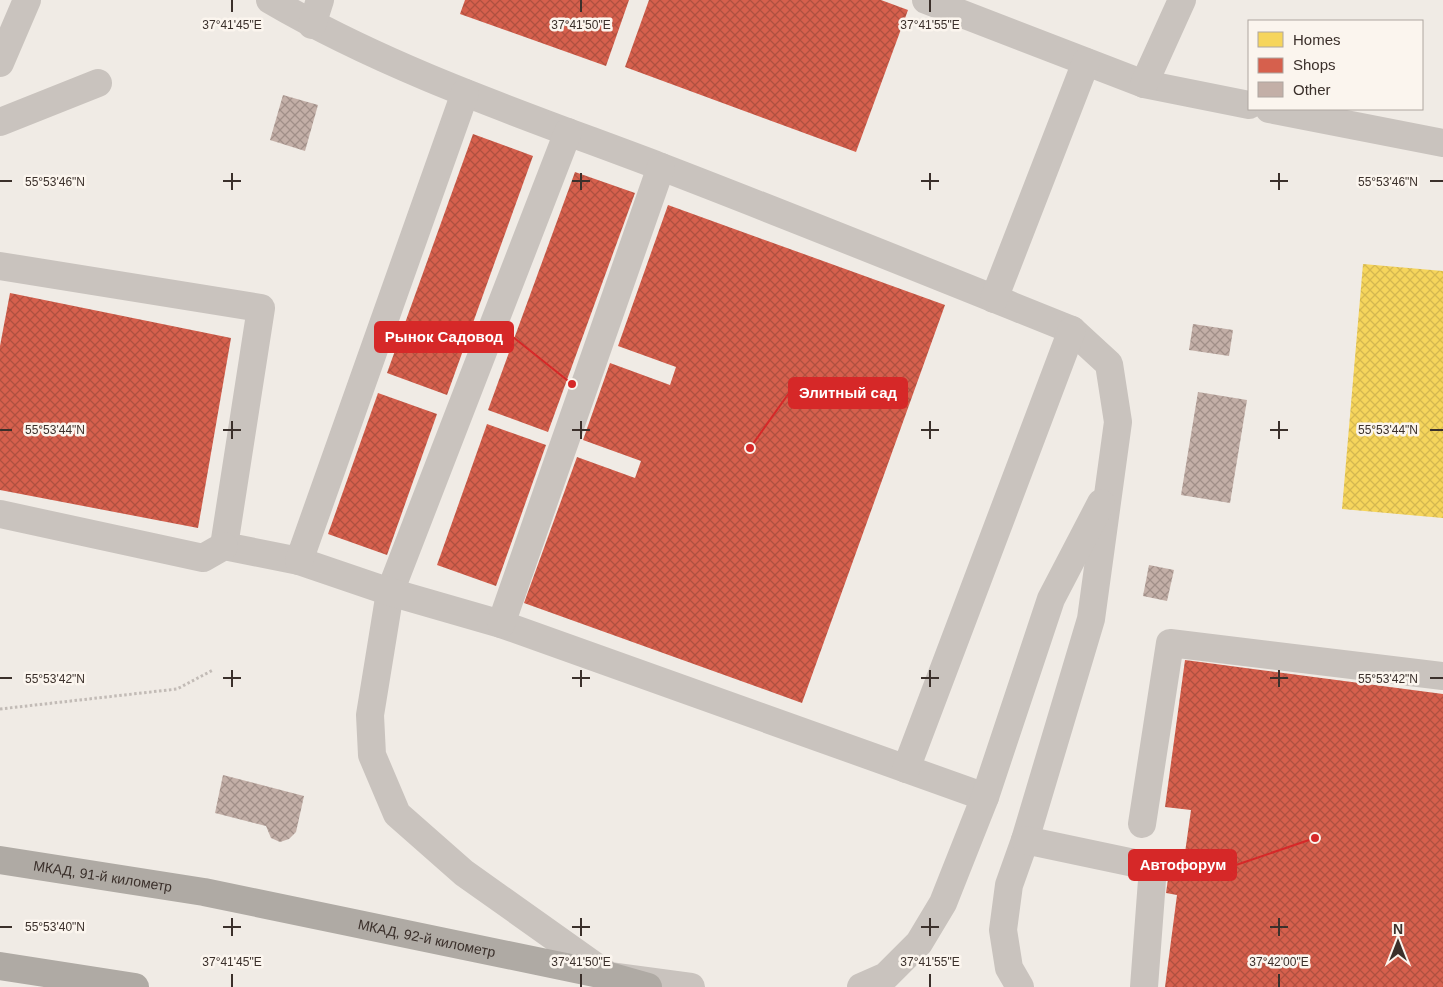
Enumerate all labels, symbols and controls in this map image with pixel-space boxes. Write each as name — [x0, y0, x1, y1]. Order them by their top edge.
text: 37°41'45"E — [202, 18, 262, 32]
text: 37°41'50"E — [551, 18, 611, 32]
text: 37°41'55"E — [900, 18, 960, 32]
legend — [1248, 20, 1423, 110]
text: Homes — [1293, 31, 1341, 48]
text: Shops — [1293, 56, 1336, 73]
text: Other — [1293, 81, 1331, 98]
text: 55°53'46"N — [25, 175, 85, 189]
text: 55°53'46"N — [1358, 175, 1418, 189]
callout: Рынок Садовод — [375, 322, 513, 352]
text: Рынок Садовод — [385, 328, 504, 345]
callout: Элитный сад — [789, 378, 907, 408]
text: Элитный сад — [799, 384, 897, 401]
text: 55°53'44"N — [25, 423, 85, 437]
text: 55°53'44"N — [1358, 423, 1418, 437]
text: 55°53'42"N — [25, 672, 85, 686]
text: 55°53'42"N — [1358, 672, 1418, 686]
callout: Автофорум — [1129, 850, 1236, 880]
text: Автофорум — [1140, 856, 1226, 873]
street label: МКАД, 91-й километр — [32, 857, 173, 895]
street label: МКАД, 92-й километр — [357, 916, 497, 960]
north arrow — [1373, 917, 1423, 967]
text: 55°53'40"N — [25, 920, 85, 934]
text: N — [1393, 921, 1403, 937]
text: 37°41'45"E — [202, 955, 262, 969]
text: 37°41'50"E — [551, 955, 611, 969]
text: 37°41'55"E — [900, 955, 960, 969]
text: 37°42'00"E — [1249, 955, 1309, 969]

